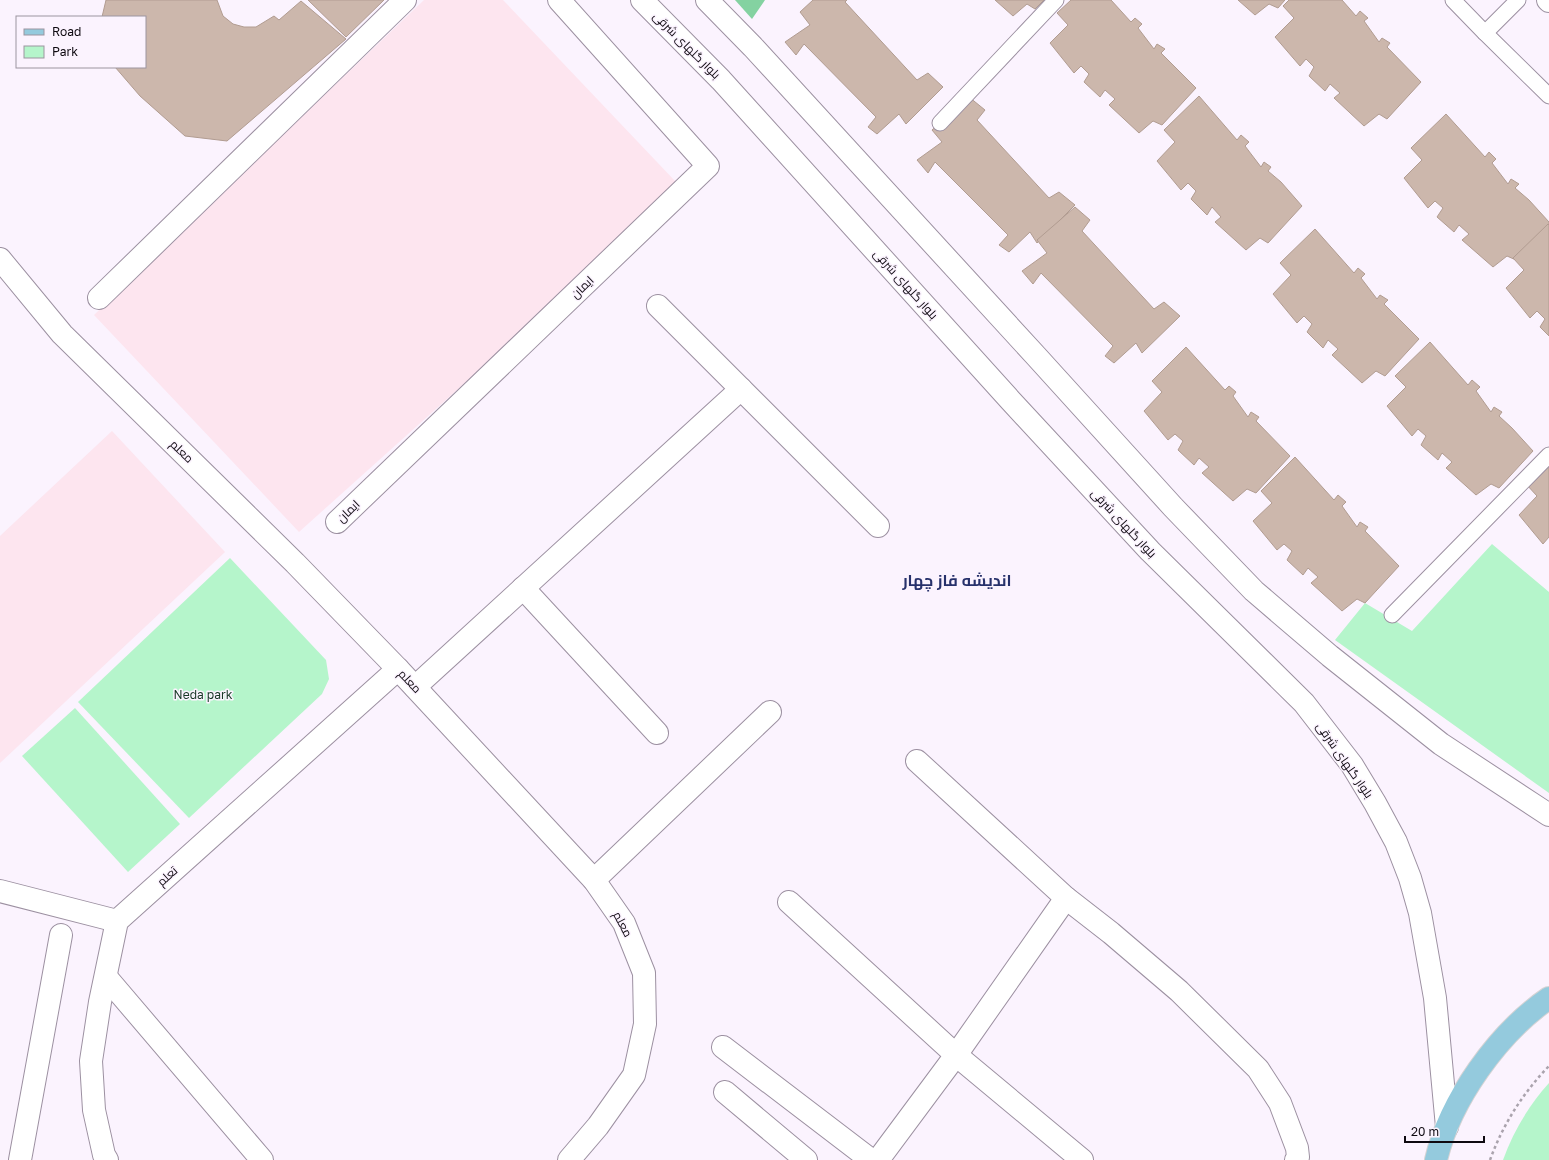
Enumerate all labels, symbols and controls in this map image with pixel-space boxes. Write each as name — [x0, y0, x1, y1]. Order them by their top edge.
street label: بلوار گلهای شرقی — [650, 8, 724, 82]
legend — [16, 16, 146, 68]
text: Road — [52, 24, 81, 39]
text: Park — [52, 44, 78, 59]
street label: بلوار گلهای شرقی — [871, 246, 941, 322]
street label: ایمان — [567, 273, 597, 301]
street label: معلم — [166, 436, 197, 466]
street label: بلوار گلهای شرقی — [1088, 485, 1160, 561]
street label: ایمان — [333, 497, 363, 525]
district label: اندیشه فاز چهار — [901, 570, 1012, 592]
street label: معلم — [395, 666, 425, 697]
park label: Neda park — [174, 687, 233, 702]
street label: بلوار گلهای شرقی — [1313, 719, 1377, 801]
street label: تعلم — [154, 862, 182, 890]
street label: معلم — [609, 909, 636, 940]
scale bar — [1405, 1118, 1484, 1144]
text: 20 m — [1411, 1124, 1439, 1139]

